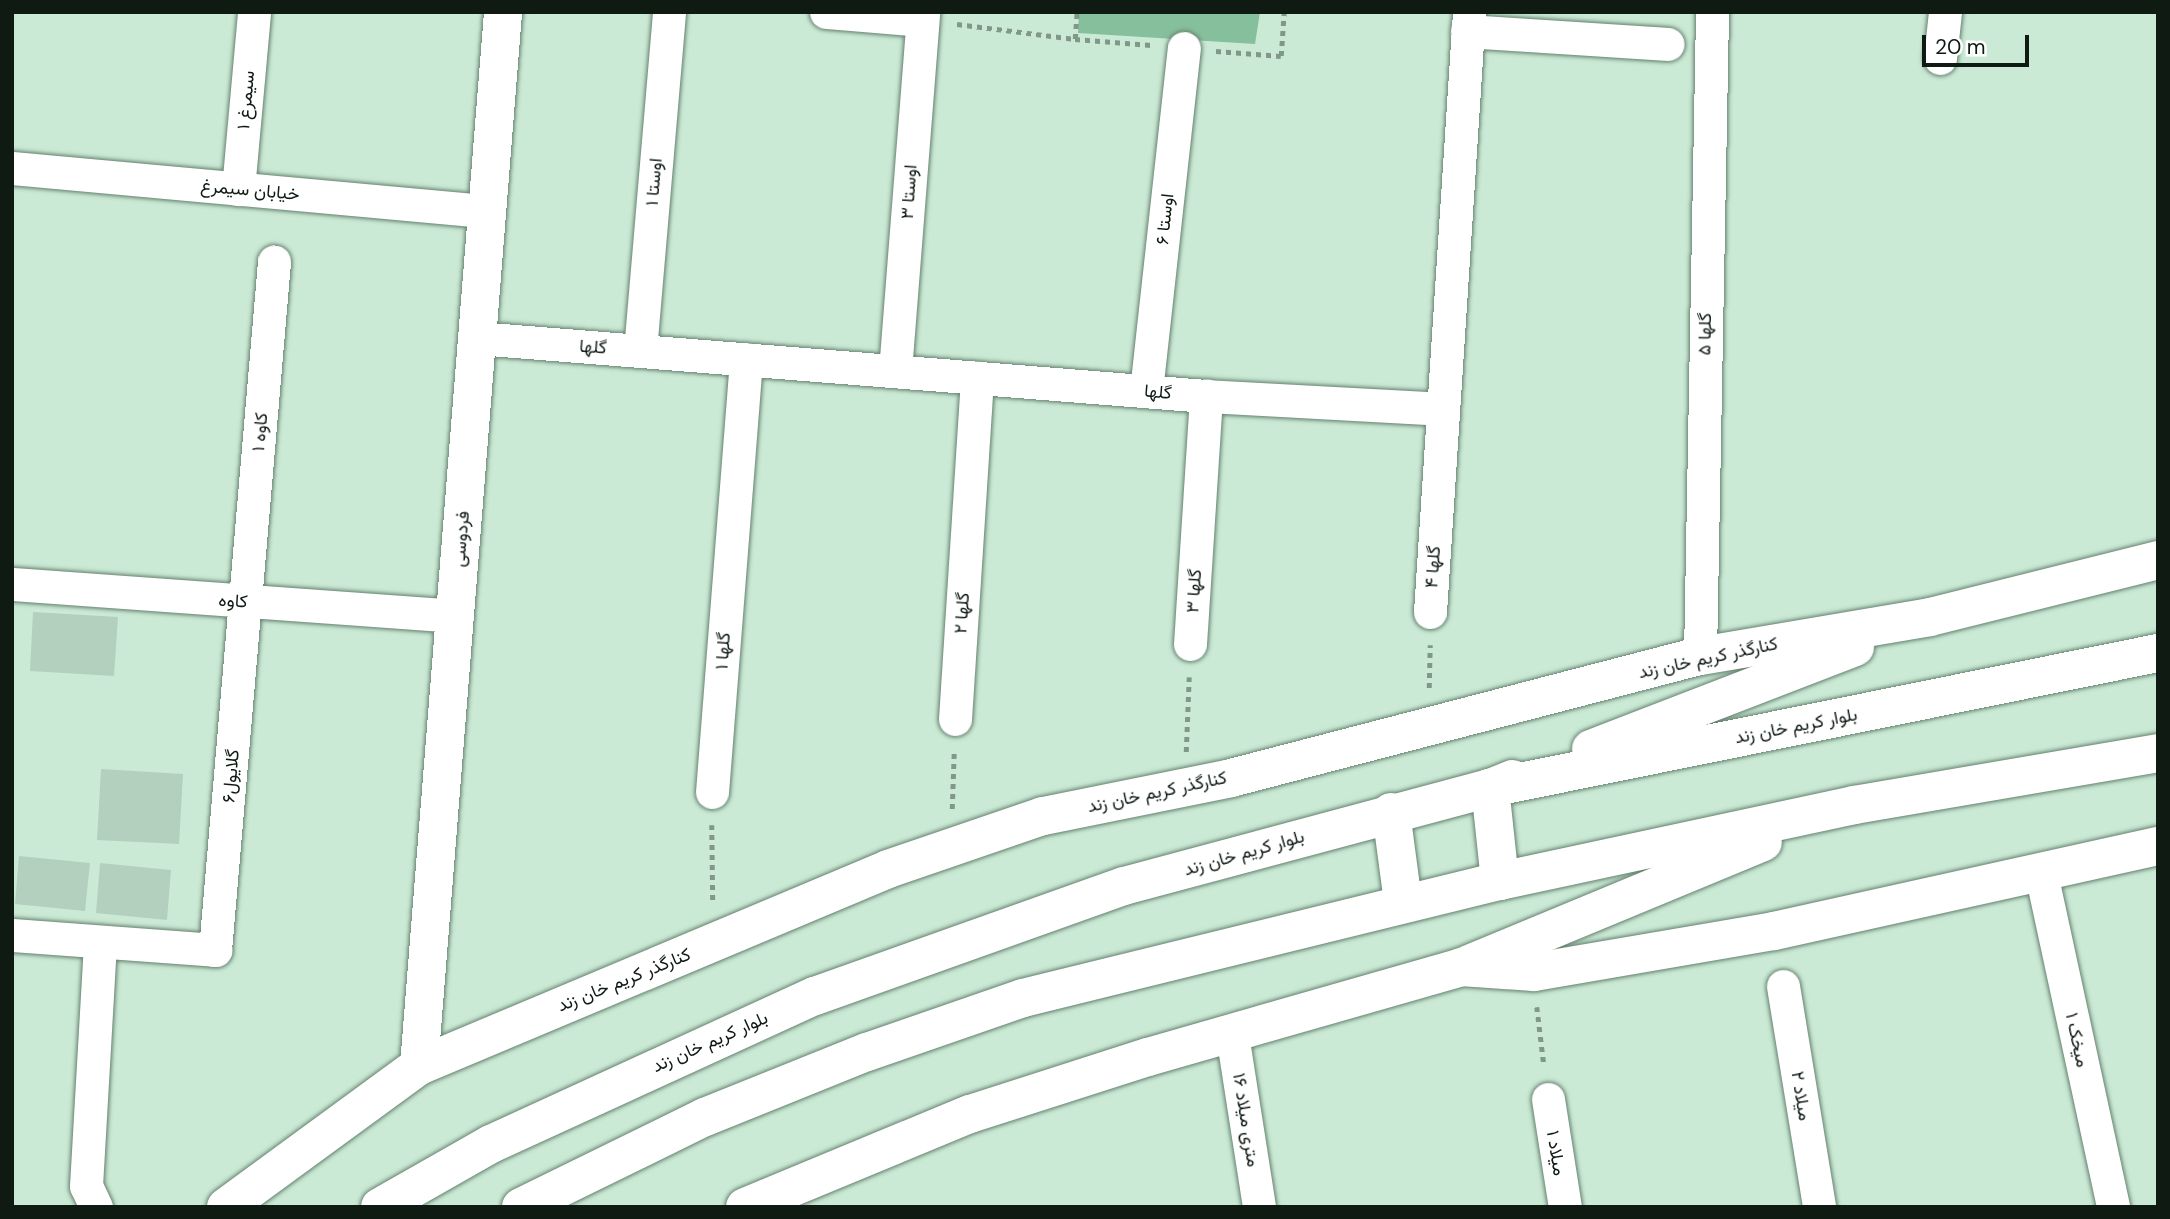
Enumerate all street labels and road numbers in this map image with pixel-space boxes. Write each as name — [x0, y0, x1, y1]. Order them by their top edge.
street label: سیمرغ ۱ — [233, 70, 259, 130]
street label: اوستا ۱ — [641, 157, 667, 207]
street label: اوستا ۳ — [896, 164, 922, 220]
street label: خیابان سیمرغ — [200, 175, 300, 205]
street label: اوستا ۶ — [1152, 192, 1178, 246]
street label: گلها ۵ — [1694, 312, 1716, 356]
street label: گلها — [579, 335, 607, 359]
street label: گلها — [1143, 380, 1173, 404]
street label: کاوه ۱ — [248, 412, 272, 452]
street label: فردوسی — [448, 510, 474, 568]
street label: گلها ۴ — [1421, 545, 1445, 589]
street label: گلها ۳ — [1182, 568, 1206, 614]
street label: کاوه — [218, 589, 248, 613]
street label: گلها ۲ — [950, 591, 974, 635]
street label: گلها ۱ — [711, 632, 735, 670]
street label: کنارگذر کریم خان زند — [1636, 633, 1780, 683]
street label: بلوار کریم خان زند — [1733, 704, 1859, 748]
street label: گلایول۶ — [218, 748, 244, 804]
street label: کنارگذر کریم خان زند — [1085, 767, 1229, 817]
street label: بلوار کریم خان زند — [1181, 825, 1307, 881]
street label: کنارگذر کریم خان زند — [554, 943, 694, 1017]
street label: بلوار کریم خان زند — [649, 1007, 771, 1077]
street label: میخک ۱ — [2061, 1011, 2093, 1069]
street label: میلاد ۲ — [1786, 1070, 1816, 1122]
street label: ۱۶ متری میلاد — [1228, 1071, 1264, 1169]
street label: میلاد ۱ — [1542, 1129, 1570, 1177]

